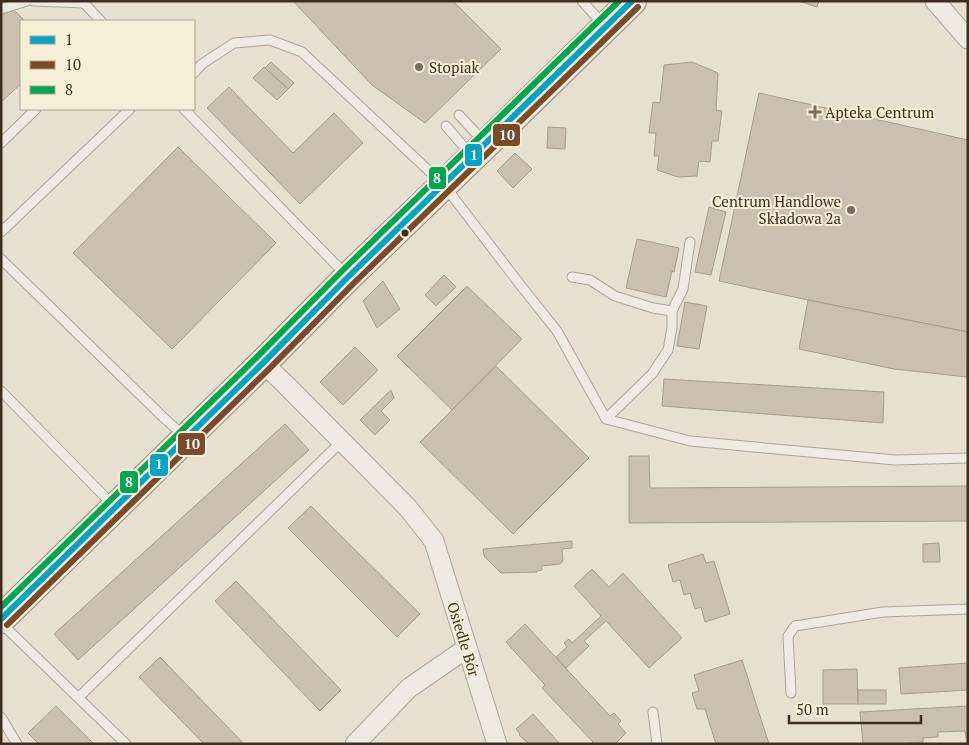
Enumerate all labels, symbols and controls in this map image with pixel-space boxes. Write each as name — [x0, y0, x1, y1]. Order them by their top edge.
legend — [20, 20, 195, 110]
text: 1 — [65, 29, 73, 49]
text: 10 — [65, 54, 81, 74]
place label: Stopiak — [429, 57, 479, 77]
marker: Stopiak — [413, 61, 425, 73]
text: 8 — [65, 79, 73, 99]
place label: Apteka Centrum — [825, 102, 934, 122]
marker: Apteka Centrum — [809, 106, 821, 118]
line badge: 10 — [492, 123, 521, 147]
text: 10 — [499, 125, 515, 144]
line badge: 1 — [464, 143, 483, 167]
text: 1 — [470, 145, 478, 164]
line badge: 8 — [428, 166, 447, 190]
text: 8 — [433, 168, 441, 187]
place label: Centrum Handlowe Składowa 2a — [712, 191, 841, 228]
marker: Centrum Handlowe Składowa 2a — [845, 204, 857, 216]
unlabelled marker — [400, 228, 410, 238]
line badge: 10 — [177, 432, 206, 456]
text: 10 — [184, 434, 200, 453]
line badge: 1 — [149, 453, 169, 477]
text: 1 — [155, 454, 163, 473]
line badge: 8 — [119, 470, 139, 494]
text: 8 — [125, 472, 133, 491]
street label: Osiedle Bór — [443, 599, 485, 679]
scale bar — [789, 692, 922, 724]
text: 50 m — [796, 699, 829, 719]

